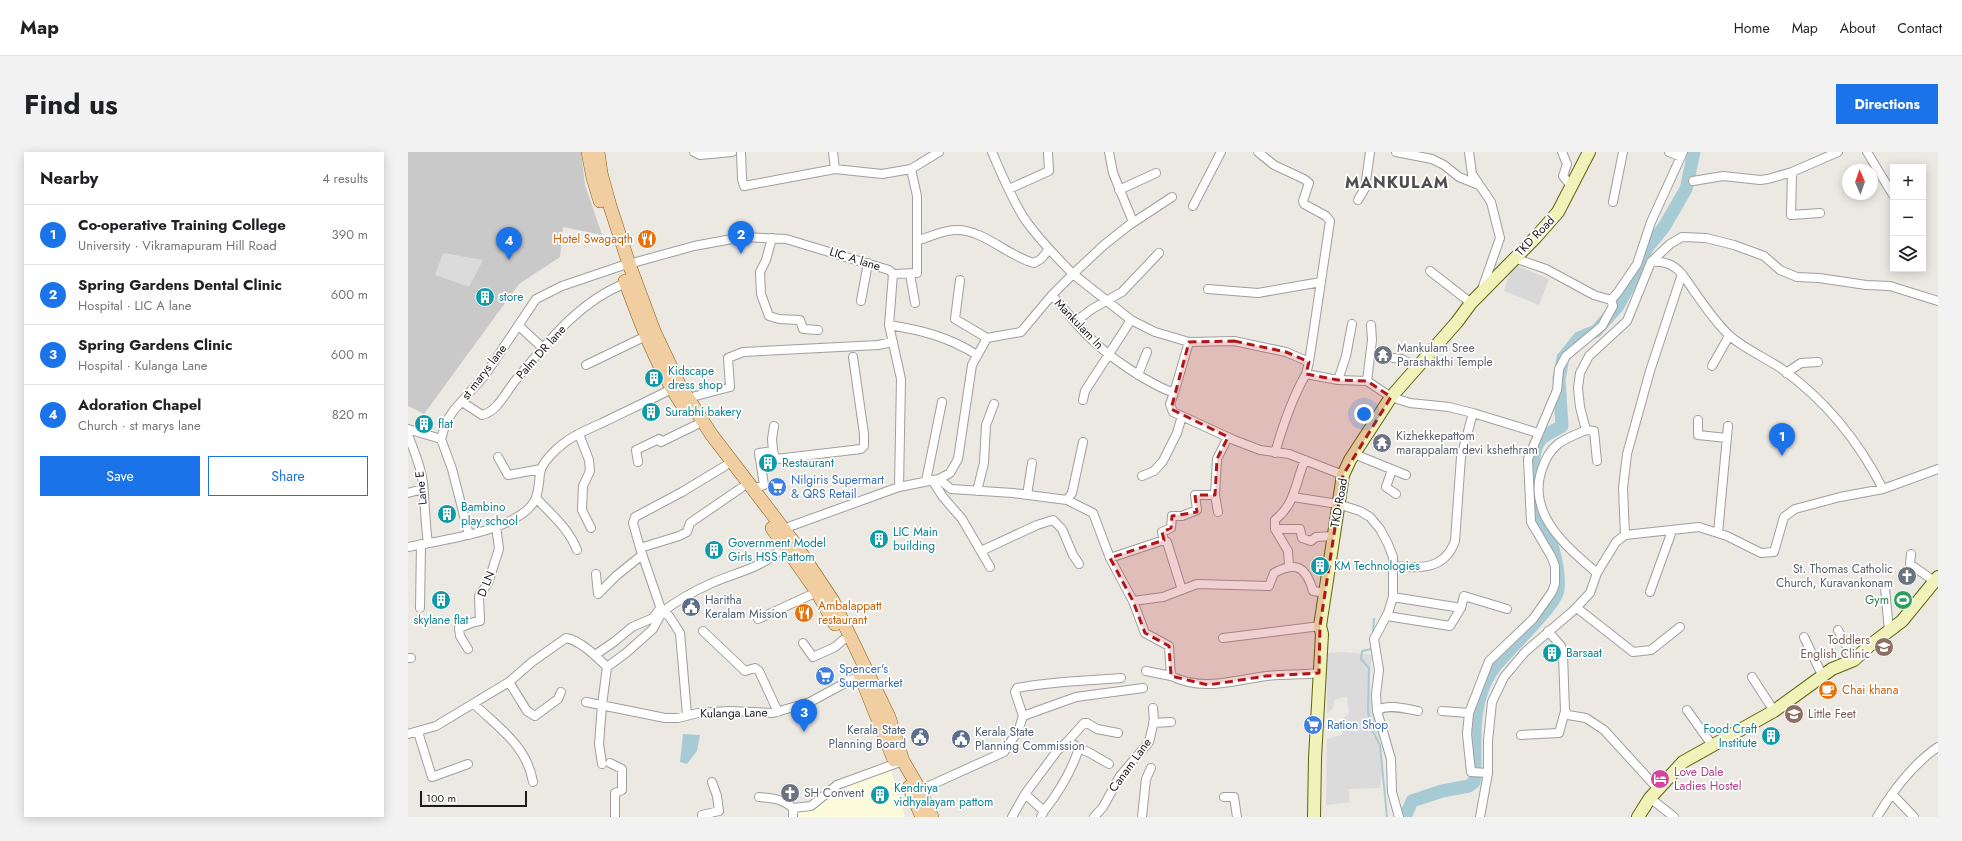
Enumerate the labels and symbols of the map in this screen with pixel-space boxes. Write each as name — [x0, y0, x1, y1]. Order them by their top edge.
north arrow — [1842, 164, 1878, 200]
district label: MANKULAM — [1345, 171, 1449, 194]
street label: TKD Road — [1511, 212, 1559, 260]
pin: 2 — [728, 221, 754, 254]
pin: 4 — [496, 227, 522, 260]
restaurant icon: Hotel Swagaqth — [636, 228, 658, 250]
place label: Hotel Swagaqth — [553, 230, 633, 248]
street label: LIC A lane — [827, 243, 883, 275]
building icon: store — [474, 286, 496, 308]
place label: store — [499, 288, 523, 306]
street label: Mankulam ln — [1050, 295, 1108, 353]
street label: Palm DR lane — [512, 321, 570, 383]
place label: Mankulam Sree Parashakthi Temple — [1397, 339, 1493, 371]
street label: st marys lane — [457, 340, 511, 404]
temple icon: Mankulam Sree Parashakthi Temple — [1372, 344, 1394, 366]
place label: Kidscape dress shop — [668, 362, 723, 394]
building icon: Kidscape dress shop — [643, 367, 665, 389]
building icon: Surabhi bakery — [640, 401, 662, 423]
place label: Surabhi bakery — [665, 403, 742, 421]
your location — [1354, 404, 1374, 424]
building icon: flat — [413, 413, 435, 435]
place label: flat — [438, 415, 453, 433]
pin: 1 — [1769, 423, 1795, 456]
place label: Kizhekkepattom marappalam devi kshethram — [1396, 427, 1538, 459]
temple icon: Kizhekkepattom marappalam devi kshethram — [1371, 432, 1393, 454]
building icon: Restaurant — [757, 452, 779, 474]
place label: Restaurant — [782, 454, 834, 472]
street label: Lane E — [410, 470, 432, 506]
place label: Nilgiris Supermart & QRS Retail — [791, 471, 884, 503]
supermarket icon: Nilgiris Supermart & QRS Retail — [766, 476, 788, 498]
street label: TKD Road — [1326, 477, 1352, 529]
place label: Bambino play school — [461, 498, 518, 530]
building icon: Bambino play school — [436, 503, 458, 525]
place label: LIC Main building — [893, 523, 938, 555]
building icon: LIC Main building — [868, 528, 890, 550]
place label: Government Model Girls HSS Pattom — [728, 534, 826, 566]
building icon: Government Model Girls HSS Pattom — [703, 539, 725, 561]
building icon: KM Technologies — [1309, 555, 1331, 577]
place label: KM Technologies — [1334, 557, 1420, 575]
place label: St. Thomas Catholic Church, Kuravankonam — [1776, 560, 1893, 592]
church icon: St. Thomas Catholic Church, Kuravankonam — [1896, 565, 1918, 587]
street label: D LN — [473, 568, 499, 600]
building icon: skylane flat — [430, 589, 452, 611]
sports icon: Gym — [1892, 589, 1914, 611]
place label: Haritha Keralam Mission — [705, 591, 787, 623]
place label: Gym — [1865, 591, 1889, 609]
public building icon: Haritha Keralam Mission — [680, 596, 702, 618]
place label: Ambalappatt restaurant — [818, 597, 882, 629]
restaurant icon: Ambalappatt restaurant — [793, 602, 815, 624]
place label: skylane flat — [413, 611, 469, 629]
place label: Toddlers English Clinic — [1800, 631, 1870, 663]
school or university icon: Toddlers English Clinic — [1873, 636, 1895, 658]
building icon: Barsaat — [1541, 642, 1563, 664]
place label: Barsaat — [1566, 644, 1602, 662]
place label: Spencer's Supermarket — [839, 660, 903, 692]
supermarket icon: Spencer's Supermarket — [814, 665, 836, 687]
cafe icon: Chai khana — [1817, 679, 1839, 701]
place label: Chai khana — [1842, 681, 1899, 699]
pin: 3 — [791, 699, 817, 732]
street label: Kulanga Lane — [700, 703, 768, 723]
school or university icon: Little Feet — [1783, 703, 1805, 725]
place label: Little Feet — [1808, 705, 1856, 723]
supermarket icon: Ration Shop — [1302, 714, 1324, 736]
place label: Ration Shop — [1327, 716, 1388, 734]
place label: Food Craft Institute — [1703, 720, 1757, 752]
place label: Kerala State Planning Board — [828, 721, 906, 753]
place label: Kerala State Planning Commission — [975, 723, 1085, 755]
building icon: Food Craft Institute — [1760, 725, 1782, 747]
public building icon: Kerala State Planning Board — [909, 726, 931, 748]
public building icon: Kerala State Planning Commission — [950, 728, 972, 750]
street label: Canam Lane — [1104, 734, 1156, 796]
place label: Love Dale Ladies Hostel — [1674, 763, 1742, 795]
hotel icon: Love Dale Ladies Hostel — [1649, 768, 1671, 790]
place label: Kendriya vidhyalayam pattom — [894, 779, 993, 811]
church icon: SH Convent — [779, 782, 801, 804]
place label: SH Convent — [804, 784, 864, 802]
building icon: Kendriya vidhyalayam pattom — [869, 784, 891, 806]
scale bar — [420, 789, 527, 808]

